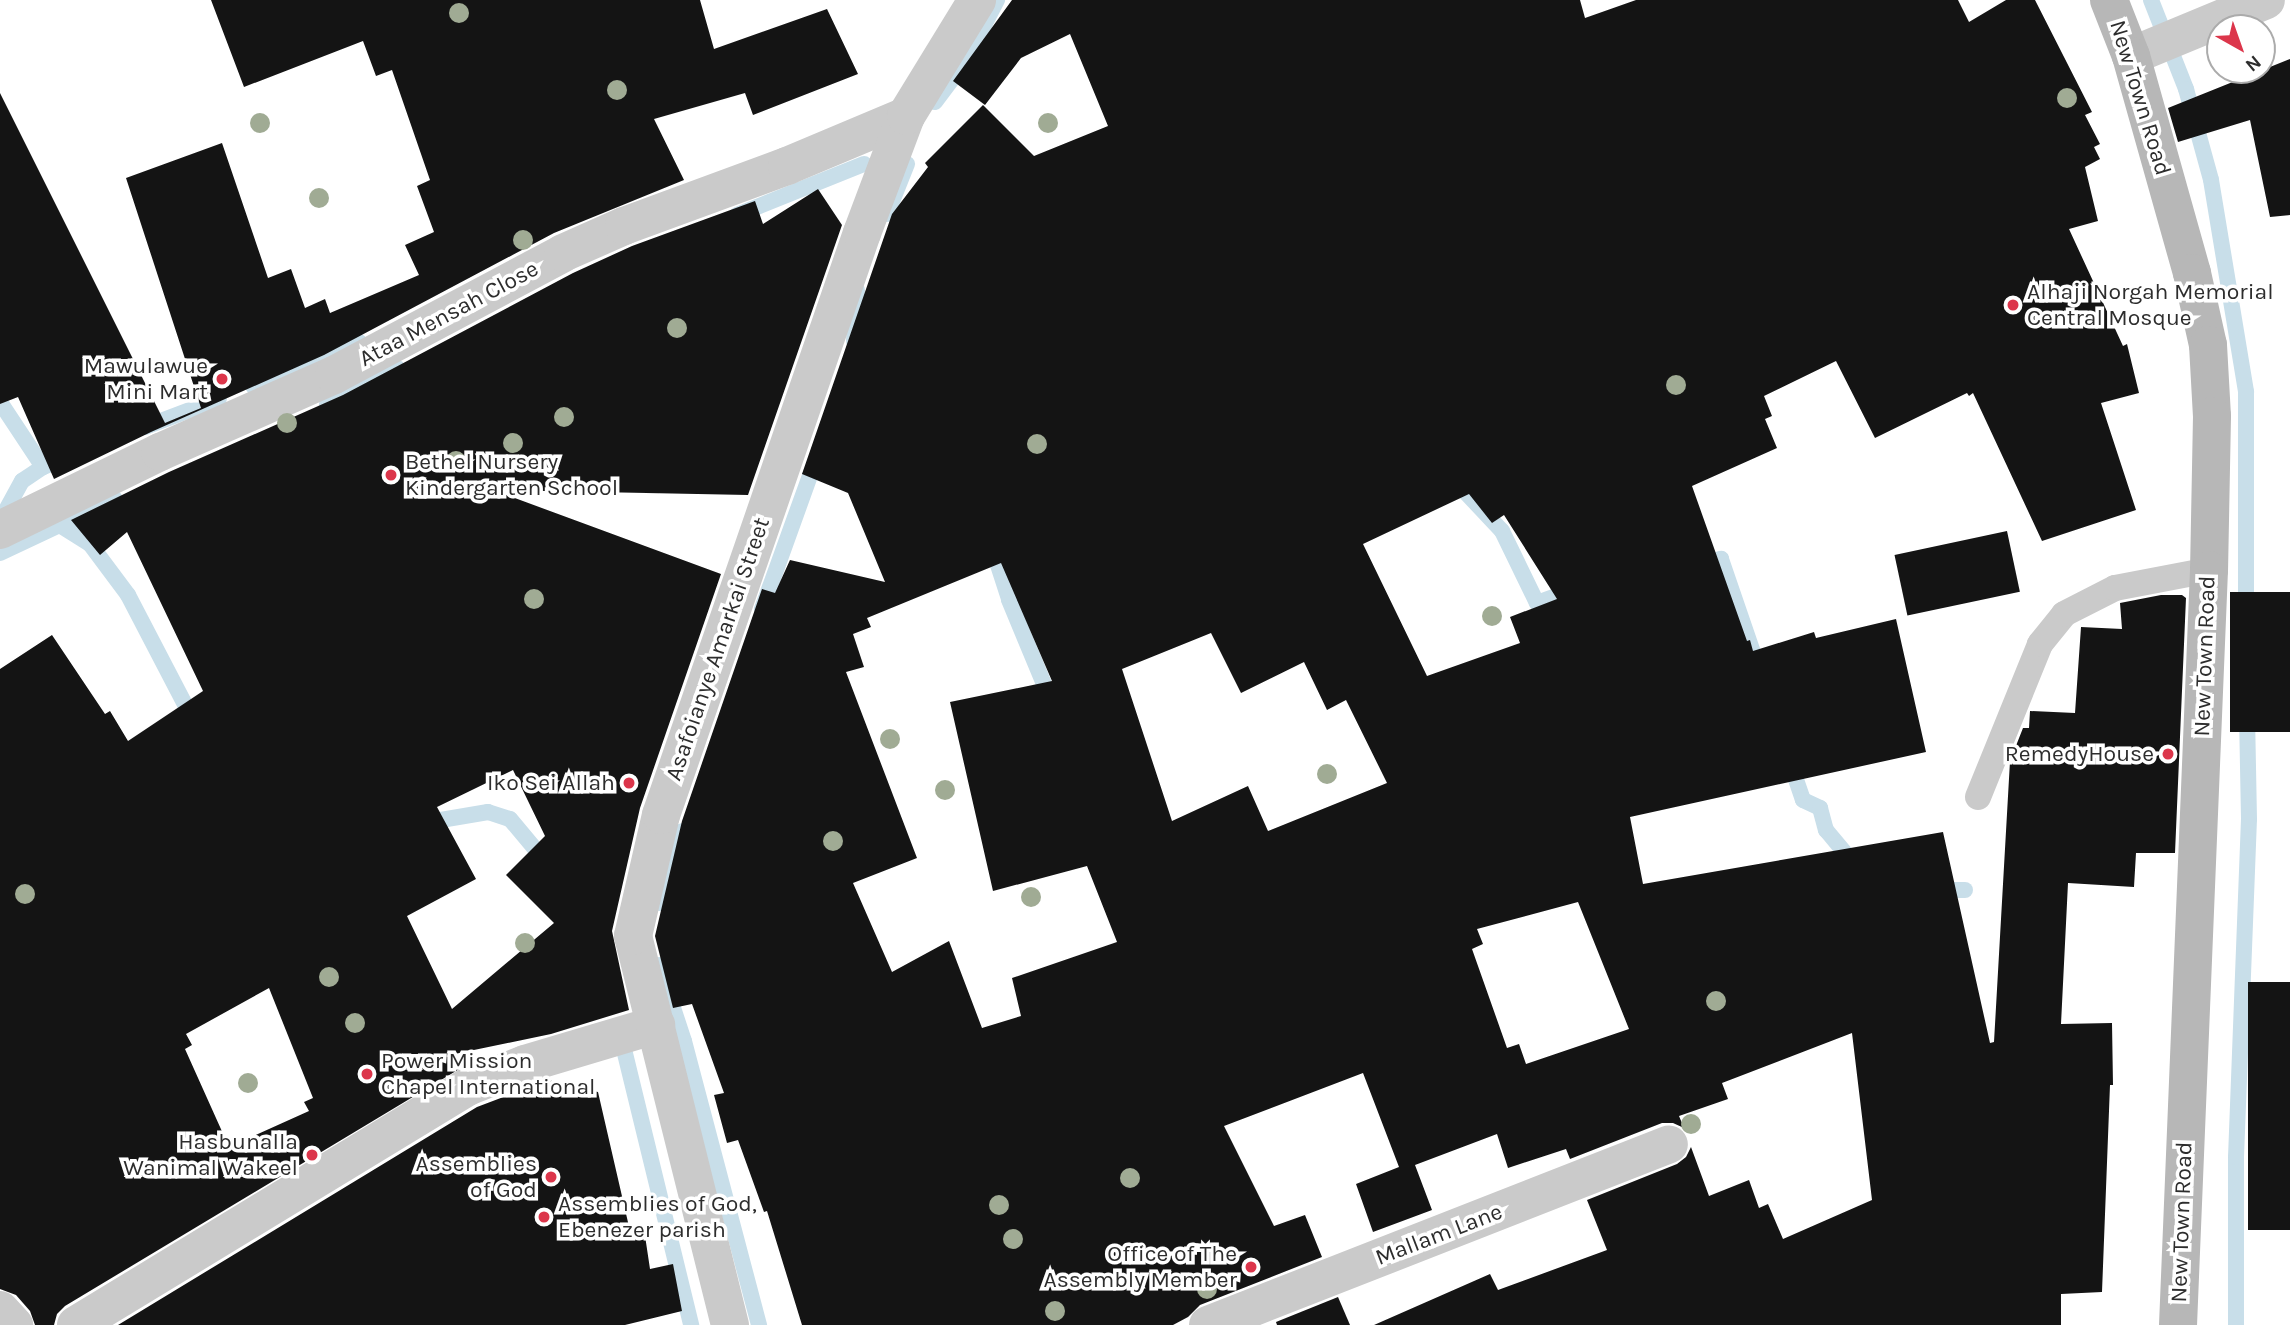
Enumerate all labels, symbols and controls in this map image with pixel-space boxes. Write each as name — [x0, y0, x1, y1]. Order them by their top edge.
north arrow — [2206, 14, 2276, 84]
street label: New Town Road — [2103, 17, 2177, 179]
text: N — [2241, 51, 2266, 76]
street label: Ataa Mensah Close — [355, 255, 543, 373]
place label: Alhaji Norgah Memorial Central Mosque — [2027, 278, 2274, 332]
marker: Alhaji Norgah Memorial Central Mosque — [2005, 297, 2021, 313]
place label: Mawulawue Mini Mart — [84, 352, 208, 406]
marker: Mawulawue Mini Mart — [214, 371, 230, 387]
place label: Bethel Nursery Kindergarten School — [405, 448, 618, 502]
marker: Bethel Nursery Kindergarten School — [383, 467, 399, 483]
street label: Asafoianye Amarkai Street — [660, 514, 776, 784]
street label: New Town Road — [2188, 575, 2222, 737]
place label: RemedyHouse — [2005, 740, 2154, 768]
marker: RemedyHouse — [2160, 746, 2176, 762]
place label: Iko Sei Allah — [487, 769, 615, 797]
marker: Iko Sei Allah — [621, 775, 637, 791]
place label: Power Mission Chapel International — [381, 1047, 595, 1101]
marker: Power Mission Chapel International — [359, 1066, 375, 1082]
place label: Hasbunalla Wanimal Wakeel — [123, 1128, 298, 1182]
street label: New Town Road — [2165, 1141, 2199, 1303]
marker: Hasbunalla Wanimal Wakeel — [304, 1147, 320, 1163]
place label: Assemblies of God — [415, 1150, 537, 1204]
marker: Assemblies of God — [543, 1169, 559, 1185]
place label: Assemblies of God, Ebenezer parish — [558, 1190, 757, 1244]
street label: Mallam Lane — [1372, 1198, 1506, 1272]
marker: Assemblies of God, Ebenezer parish — [536, 1209, 552, 1225]
place label: Office of The Assembly Member — [1043, 1240, 1237, 1294]
marker: Office of The Assembly Member — [1243, 1259, 1259, 1275]

